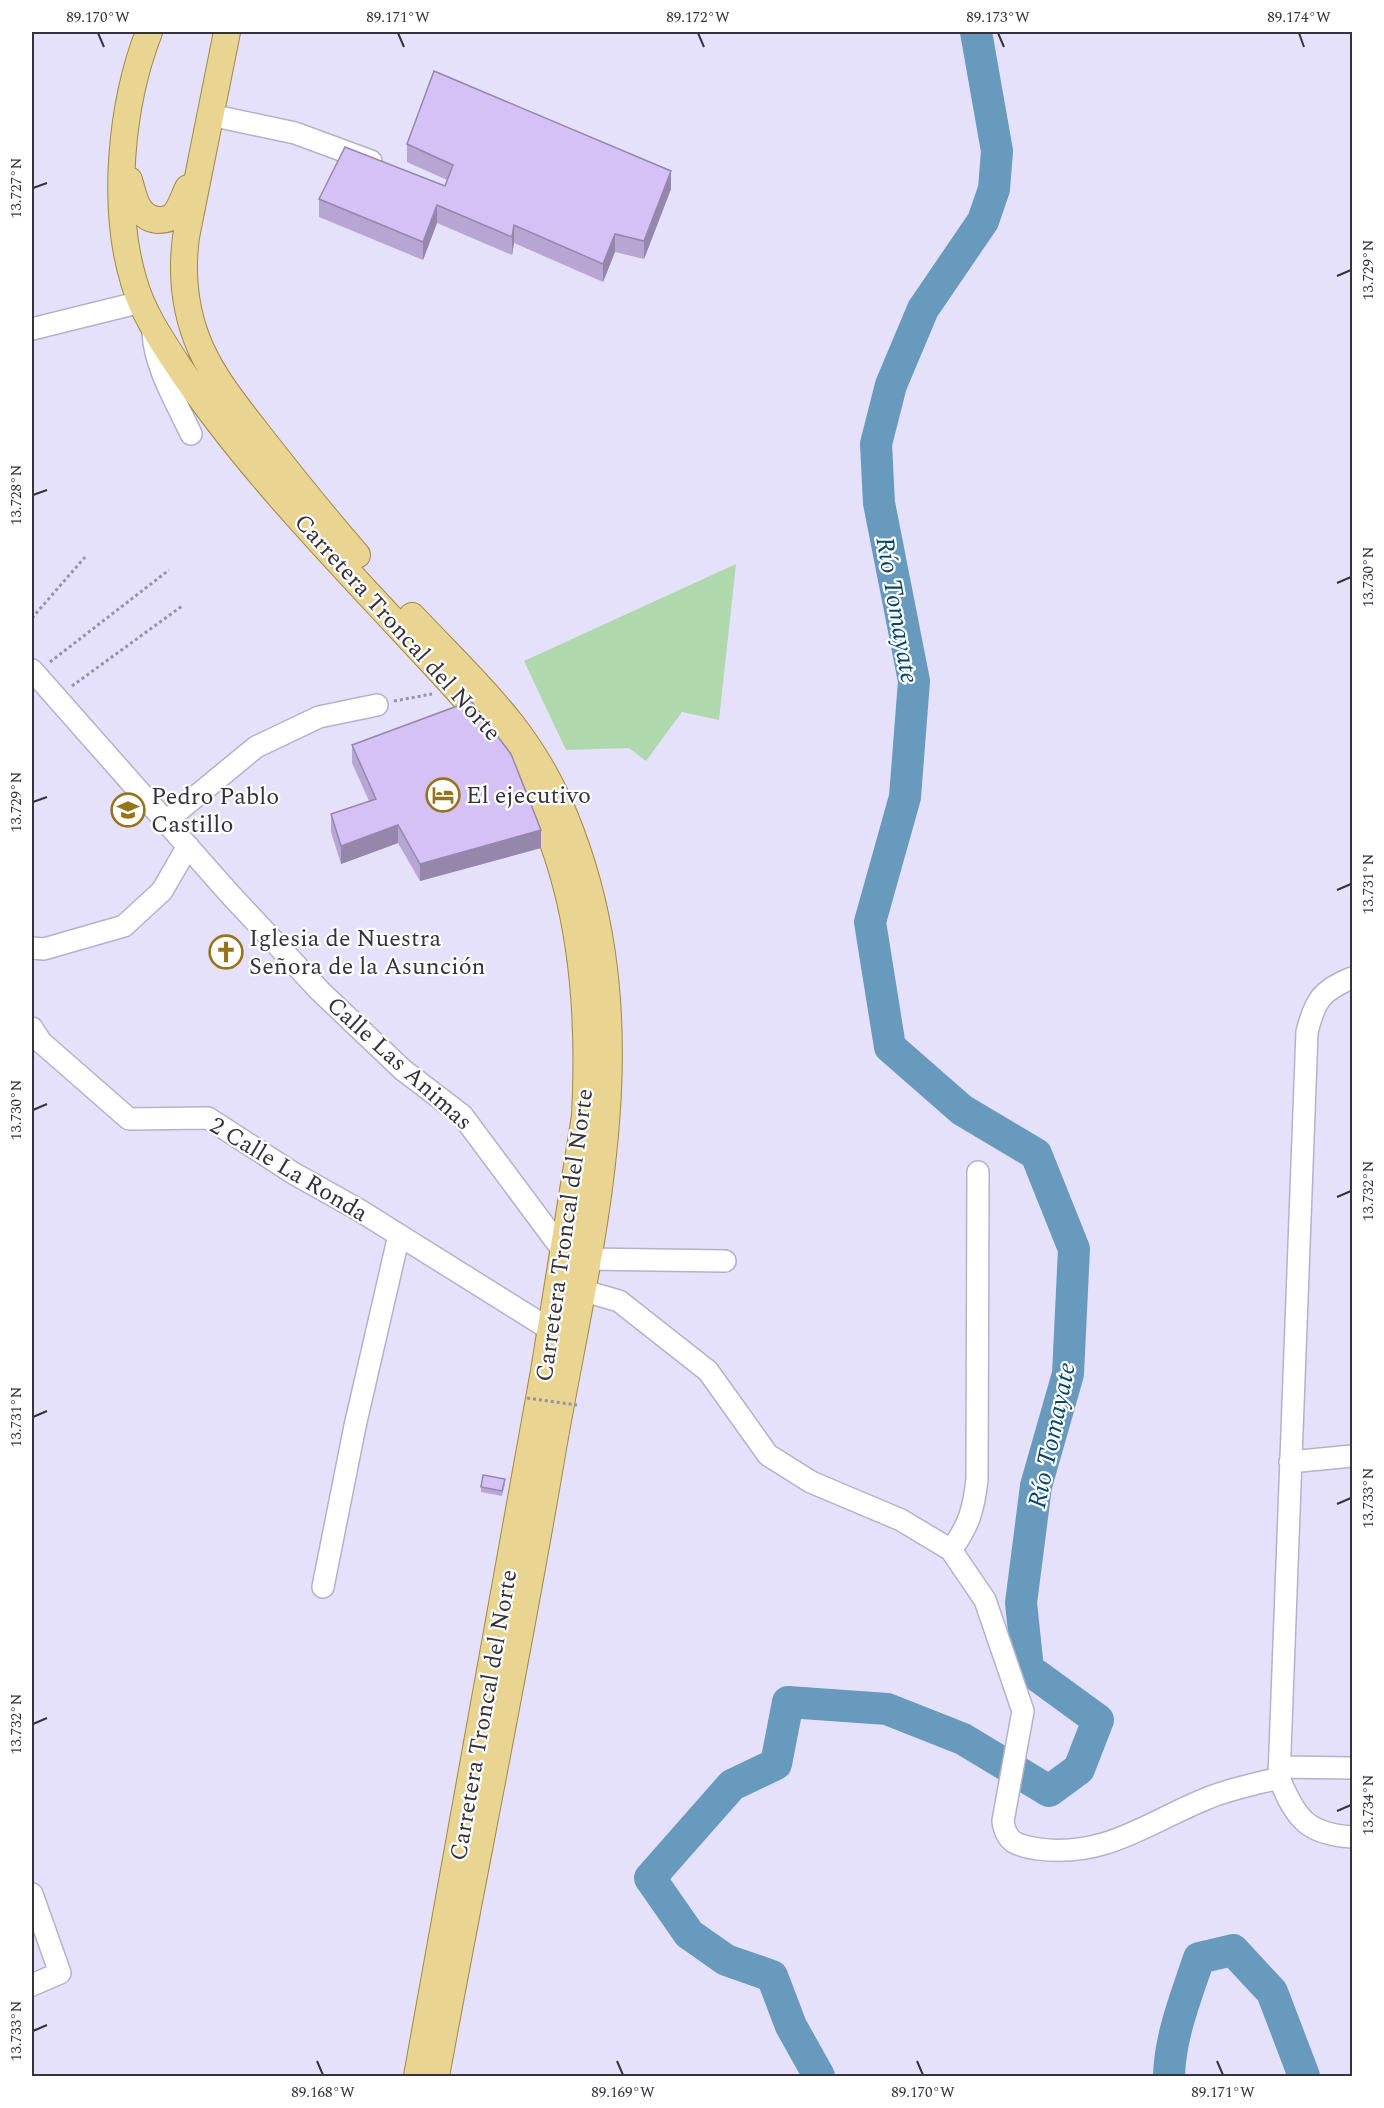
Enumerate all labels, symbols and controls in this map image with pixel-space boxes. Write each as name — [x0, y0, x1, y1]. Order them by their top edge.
text: 89.170°W — [66, 6, 130, 29]
text: 89.171°W — [366, 6, 430, 29]
text: 89.172°W — [666, 6, 730, 29]
text: 89.173°W — [966, 6, 1030, 29]
text: 89.174°W — [1267, 6, 1331, 29]
text: 13.727°N — [5, 158, 28, 218]
text: 13.729°N — [1357, 240, 1380, 300]
text: 13.728°N — [5, 465, 28, 525]
street label: Carretera Troncal del Norte — [285, 506, 509, 749]
water label: Río Tomayate — [864, 534, 930, 687]
text: 13.730°N — [1357, 547, 1380, 607]
text: 13.729°N — [5, 772, 28, 832]
hotel icon: El ejecutivo — [425, 777, 461, 813]
place label: El ejecutivo — [466, 778, 591, 814]
place label: Pedro Pablo Castillo — [151, 779, 279, 843]
school or university icon: Pedro Pablo Castillo — [110, 792, 146, 828]
text: 13.731°N — [1357, 854, 1380, 914]
place label: Iglesia de Nuestra Señora de la Asunción — [249, 921, 486, 985]
church icon: Iglesia de Nuestra Señora de la Asunción — [208, 934, 244, 970]
street label: Calle Las Animas — [318, 988, 480, 1139]
text: 13.730°N — [5, 1080, 28, 1140]
street label: Carretera Troncal del Norte — [527, 1086, 603, 1384]
street label: 2 Calle La Ronda — [202, 1108, 375, 1232]
text: 13.732°N — [1357, 1161, 1380, 1221]
water label: Río Tomayate — [1017, 1359, 1087, 1512]
text: 13.731°N — [5, 1387, 28, 1447]
text: 13.733°N — [1357, 1468, 1380, 1528]
street label: Carretera Troncal del Norte — [441, 1567, 527, 1864]
text: 13.732°N — [5, 1694, 28, 1754]
text: 13.734°N — [1357, 1775, 1380, 1835]
text: 13.733°N — [5, 2001, 28, 2061]
text: 89.168°W — [291, 2081, 355, 2104]
text: 89.169°W — [591, 2081, 655, 2104]
text: 89.170°W — [891, 2081, 955, 2104]
text: 89.171°W — [1191, 2081, 1255, 2104]

